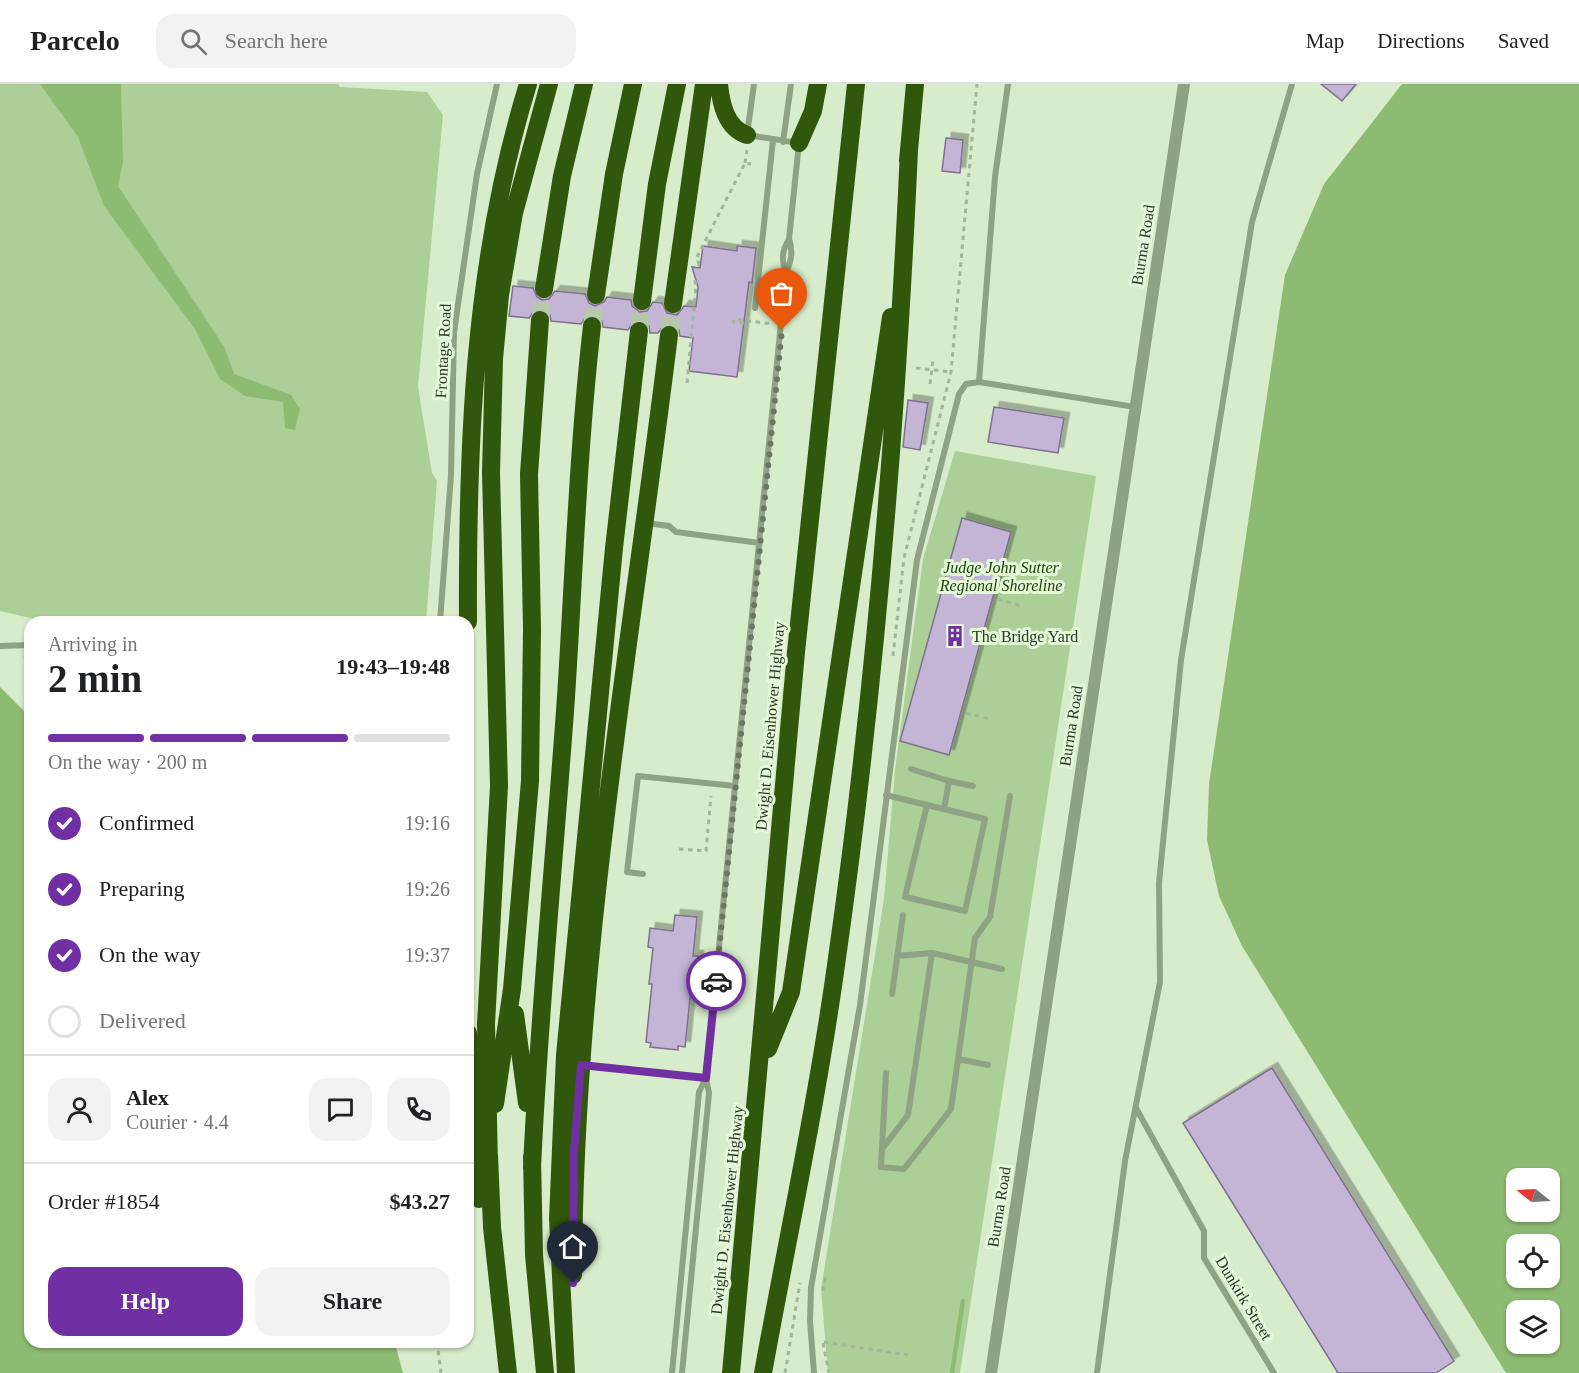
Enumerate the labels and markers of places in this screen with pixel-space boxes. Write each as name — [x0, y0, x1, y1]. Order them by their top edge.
pin — [756, 268, 807, 330]
building icon: The Bridge Yard — [943, 624, 967, 648]
place label: The Bridge Yard — [972, 628, 1078, 646]
pin — [547, 1221, 598, 1283]

